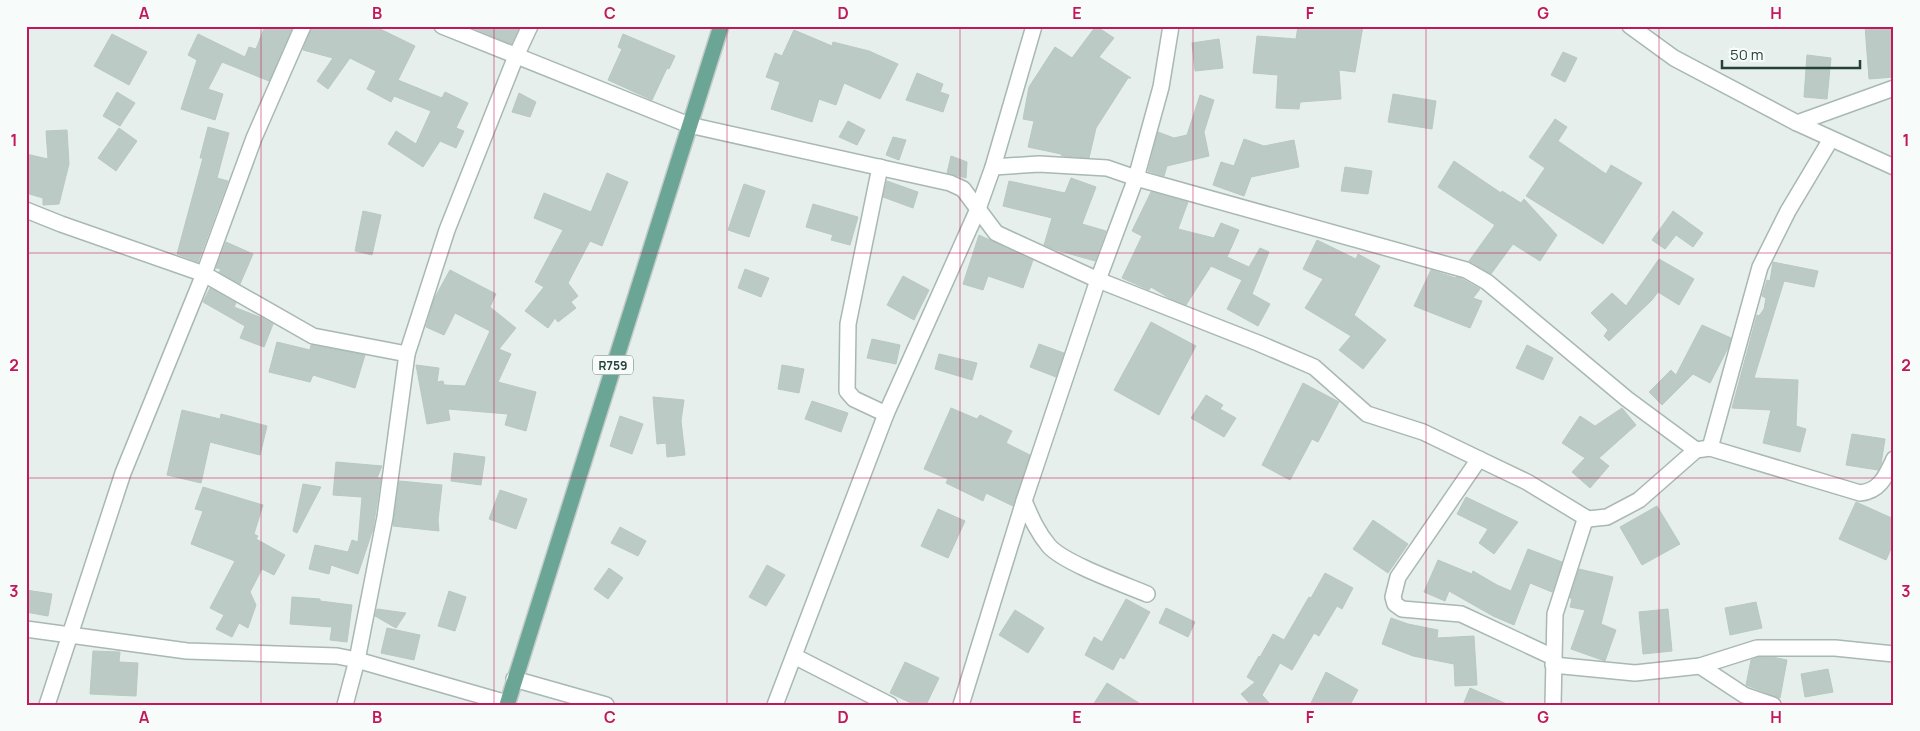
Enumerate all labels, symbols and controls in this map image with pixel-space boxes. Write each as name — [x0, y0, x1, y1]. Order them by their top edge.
text: A — [139, 2, 150, 24]
text: B — [372, 2, 382, 24]
text: C — [604, 2, 616, 24]
text: D — [837, 2, 849, 24]
text: E — [1072, 2, 1082, 24]
text: F — [1306, 2, 1315, 24]
text: G — [1537, 2, 1549, 24]
text: H — [1770, 2, 1782, 24]
scale bar — [1722, 38, 1860, 70]
text: 50 m — [1730, 44, 1764, 65]
text: 1 — [10, 129, 18, 151]
text: 1 — [1902, 129, 1910, 151]
text: 2 — [9, 354, 19, 376]
text: 2 — [1901, 354, 1911, 376]
road number: R759 — [593, 356, 633, 374]
text: 3 — [9, 580, 19, 602]
text: 3 — [1901, 580, 1911, 602]
text: A — [139, 706, 150, 728]
text: B — [372, 706, 382, 728]
text: C — [604, 706, 616, 728]
text: D — [837, 706, 849, 728]
text: E — [1072, 706, 1082, 728]
text: F — [1306, 706, 1315, 728]
text: G — [1537, 706, 1549, 728]
text: H — [1770, 706, 1782, 728]

